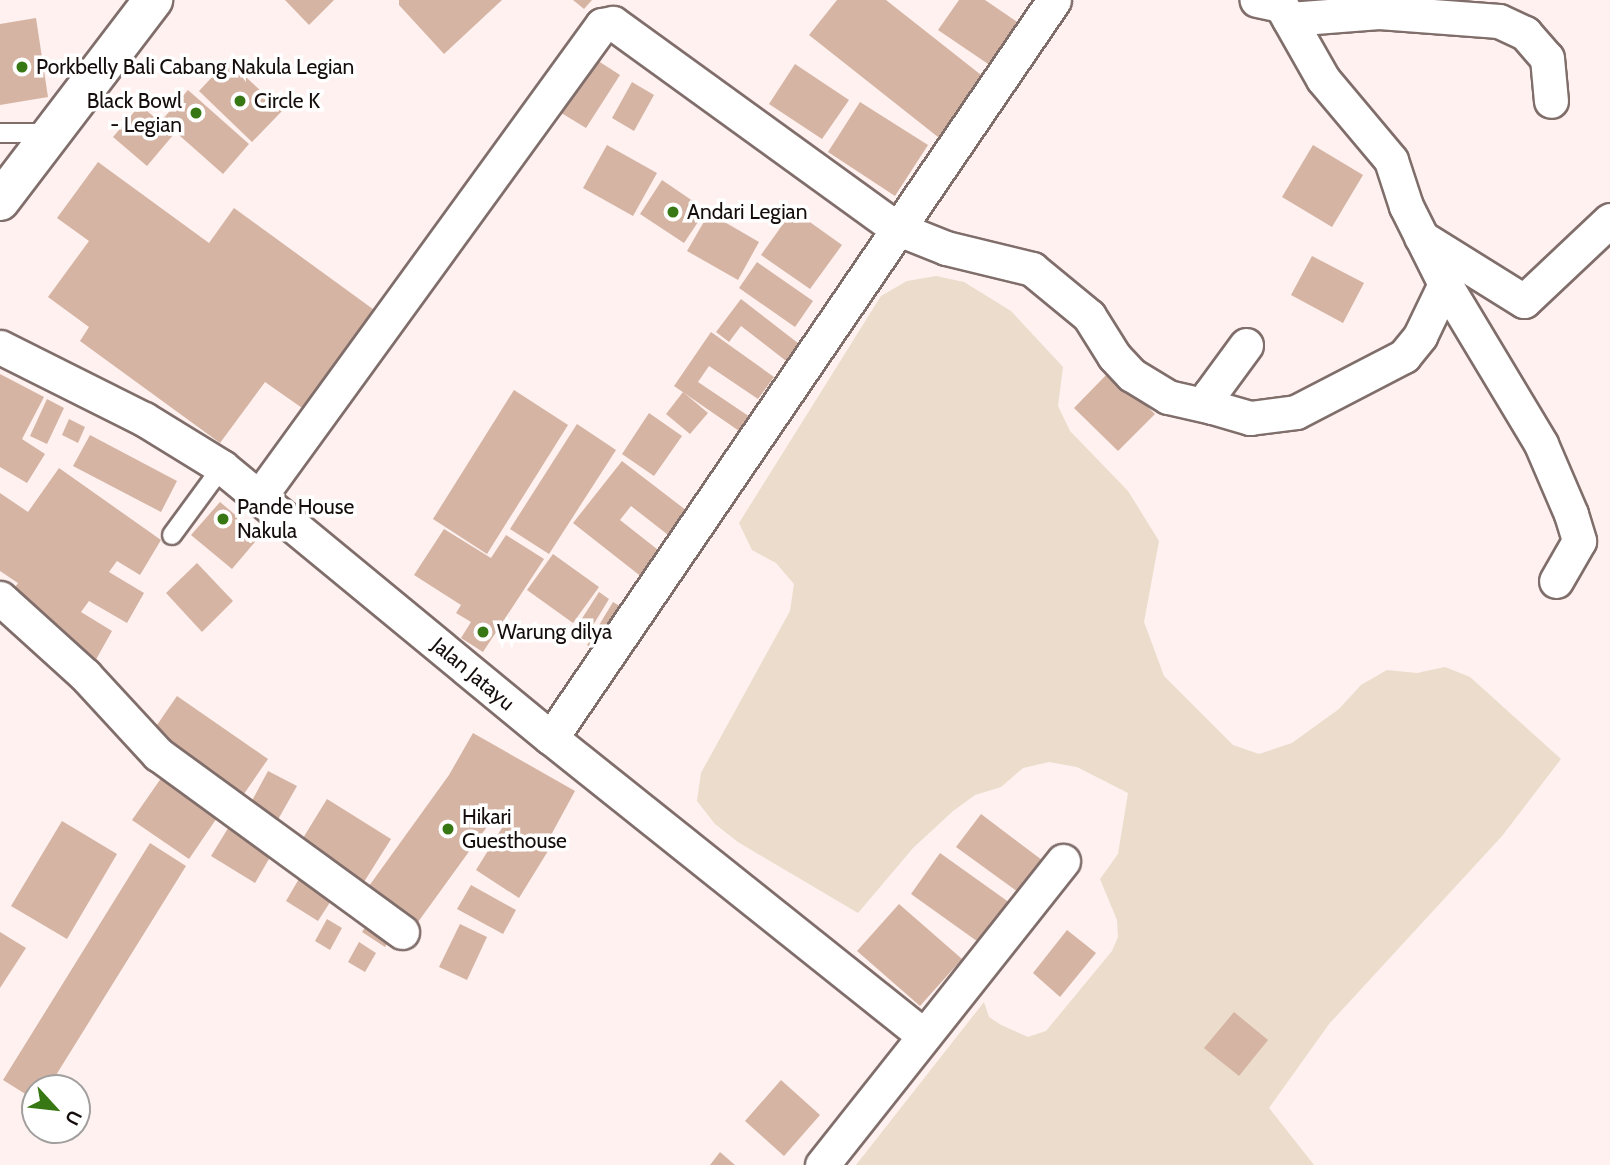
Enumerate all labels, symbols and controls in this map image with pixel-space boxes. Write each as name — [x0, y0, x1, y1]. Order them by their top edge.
place label: Porkbelly Bali Cabang Nakula Legian — [36, 54, 354, 80]
marker: Porkbelly Bali Cabang Nakula Legian — [14, 59, 30, 75]
place label: Black Bowl - Legian — [87, 88, 182, 138]
place label: Circle K — [254, 88, 320, 114]
marker: Circle K — [232, 93, 248, 109]
marker: Black Bowl - Legian — [188, 105, 204, 121]
place label: Andari Legian — [687, 199, 807, 225]
marker: Andari Legian — [665, 204, 681, 220]
place label: Pande House Nakula — [237, 494, 354, 544]
marker: Pande House Nakula — [215, 511, 231, 527]
place label: Warung dilya — [497, 619, 612, 645]
marker: Warung dilya — [475, 624, 491, 640]
street label: Jalan Jatayu — [427, 632, 519, 716]
place label: Hikari Guesthouse — [462, 804, 567, 854]
marker: Hikari Guesthouse — [440, 821, 456, 837]
north arrow — [21, 1074, 91, 1144]
text: U — [60, 1107, 87, 1129]

